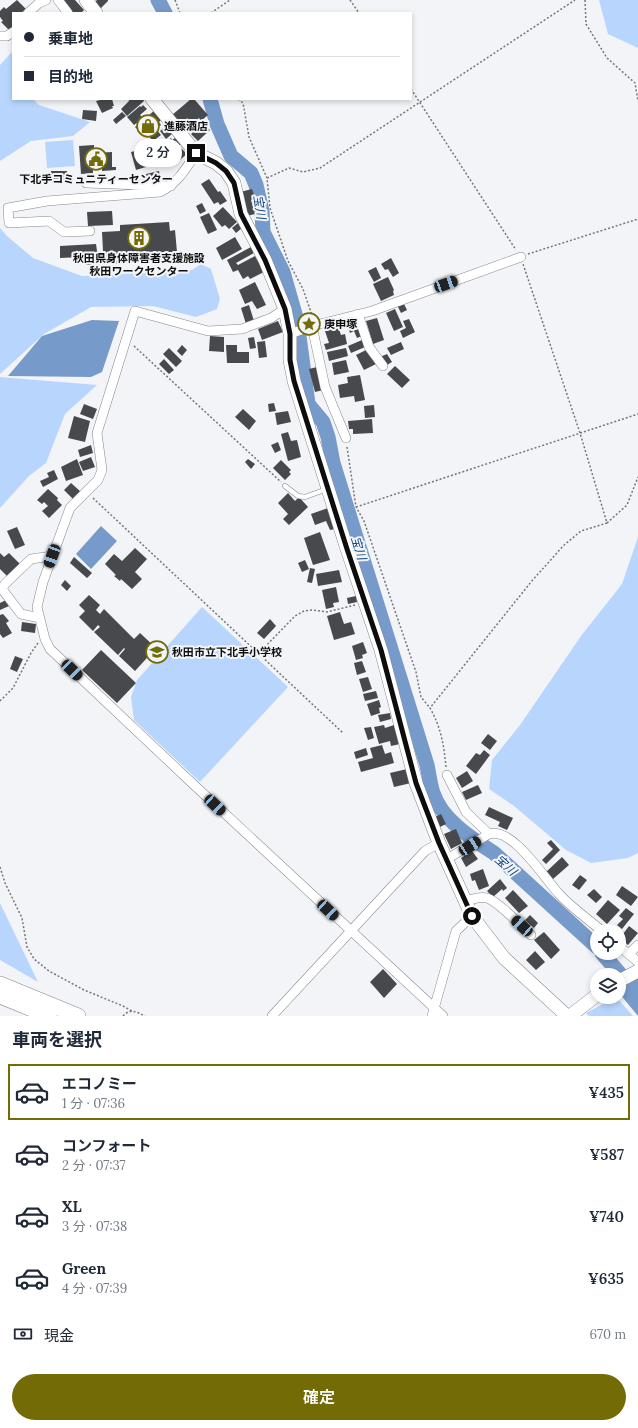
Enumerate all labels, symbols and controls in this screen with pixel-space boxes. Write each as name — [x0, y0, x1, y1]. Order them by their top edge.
text: 乗車地 — [48, 29, 93, 48]
text: 目的地 — [48, 67, 93, 86]
shop icon: 進藤酒店 — [135, 113, 161, 139]
place label: 進藤酒店 — [164, 119, 208, 133]
callout: 2 分 — [134, 139, 182, 167]
text: 2 分 — [146, 144, 170, 161]
route end — [187, 144, 205, 162]
public building icon: 下北手コミュニティーセンター — [83, 146, 109, 172]
place label: 下北手コミュニティーセンター — [19, 172, 173, 186]
water label: 宝川 — [251, 194, 270, 222]
building icon: 秋田県身体障害者支援施設 秋田ワークセンター — [126, 225, 152, 251]
place label: 秋田県身体障害者支援施設 秋田ワークセンター — [73, 251, 205, 278]
car — [433, 274, 459, 294]
place icon: 庚申塚 — [296, 311, 322, 337]
place label: 庚申塚 — [324, 317, 358, 331]
water label: 宝川 — [348, 534, 370, 564]
car — [42, 543, 62, 569]
school or university icon: 秋田市立下北手小学校 — [144, 639, 170, 665]
place label: 秋田市立下北手小学校 — [172, 645, 282, 659]
car — [59, 657, 85, 683]
car — [202, 792, 228, 818]
car — [457, 834, 483, 858]
water label: 宝川 — [492, 851, 521, 880]
car — [315, 897, 341, 923]
route start — [463, 907, 481, 925]
car — [509, 914, 535, 938]
map controls — [590, 924, 626, 1004]
button: locate — [590, 924, 626, 960]
button: layers — [590, 968, 626, 1004]
text: 車両を選択 — [12, 1028, 102, 1051]
icon: car — [14, 1074, 50, 1110]
text: エコノミー — [62, 1074, 137, 1093]
text: ¥435 — [589, 1083, 624, 1102]
text: 1 分 · 07:36 — [62, 1095, 125, 1112]
icon: car — [14, 1136, 50, 1172]
text: コンフォート — [62, 1136, 152, 1155]
text: ¥587 — [590, 1145, 624, 1164]
text: 2 分 · 07:37 — [62, 1157, 125, 1174]
text: XL — [62, 1197, 82, 1216]
icon: car — [14, 1198, 50, 1234]
text: ¥740 — [589, 1207, 624, 1226]
text: 3 分 · 07:38 — [62, 1218, 127, 1235]
text: Green — [62, 1259, 106, 1278]
icon: car — [14, 1260, 50, 1296]
text: ¥635 — [588, 1269, 624, 1288]
text: 4 分 · 07:39 — [62, 1280, 127, 1297]
icon: cash — [12, 1323, 34, 1345]
text: 現金 — [44, 1326, 74, 1345]
text: 670 m — [589, 1326, 626, 1343]
button: 確定 — [12, 1374, 626, 1420]

